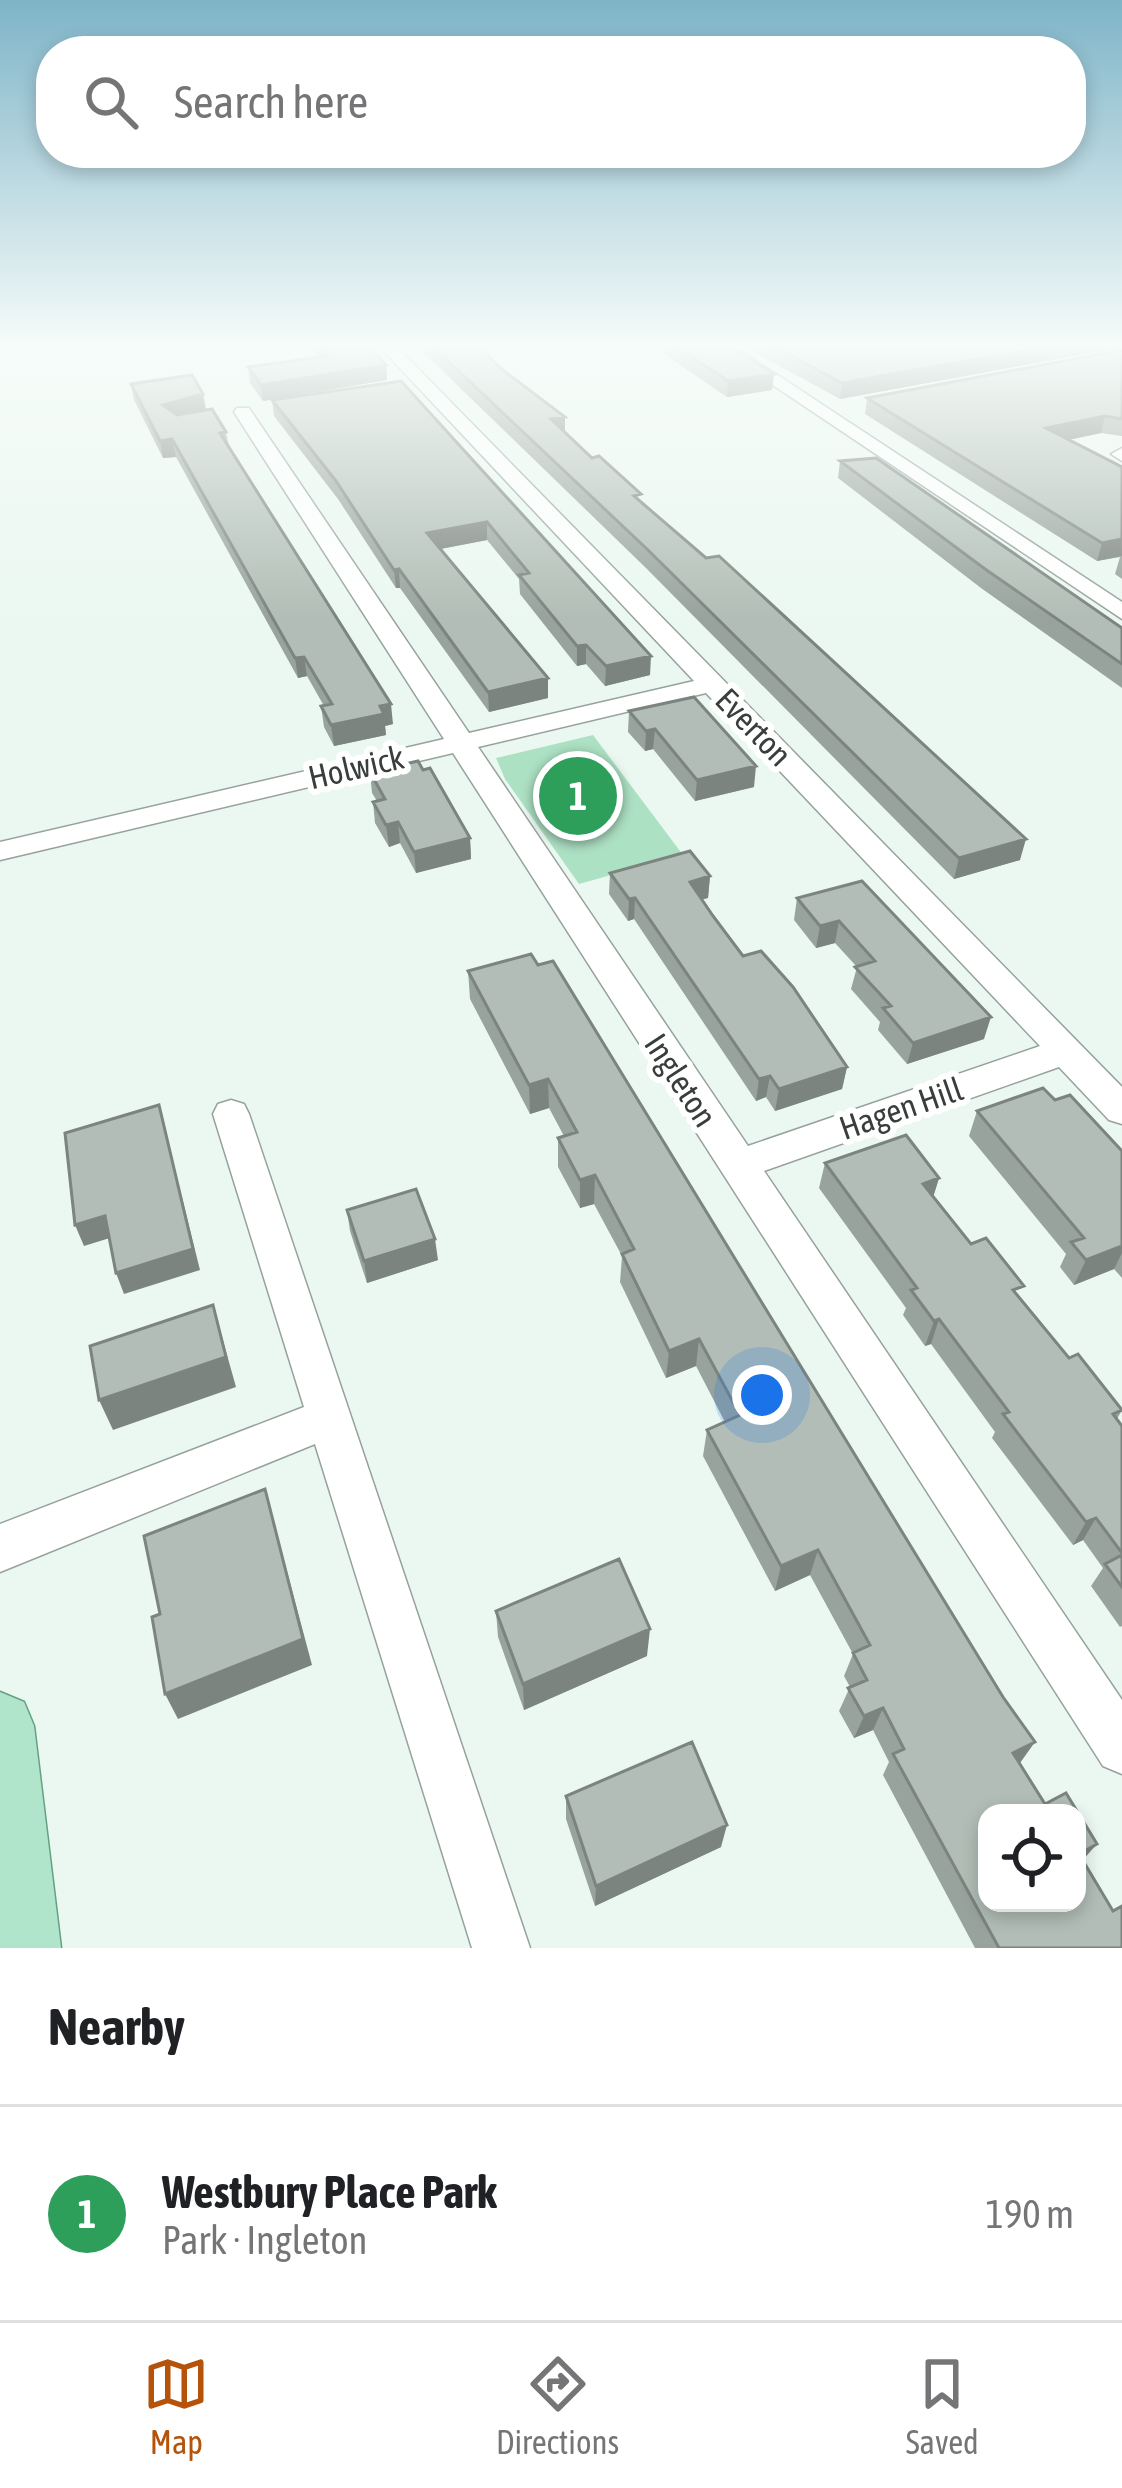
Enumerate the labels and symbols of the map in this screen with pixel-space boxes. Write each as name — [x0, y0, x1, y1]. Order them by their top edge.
street label: Everton — [708, 681, 800, 773]
street label: Holwick — [304, 738, 408, 796]
pin: 1 — [539, 751, 617, 841]
street label: Ingleton — [637, 1027, 725, 1133]
street label: Hagen Hill — [834, 1069, 968, 1147]
your location — [732, 1365, 792, 1425]

